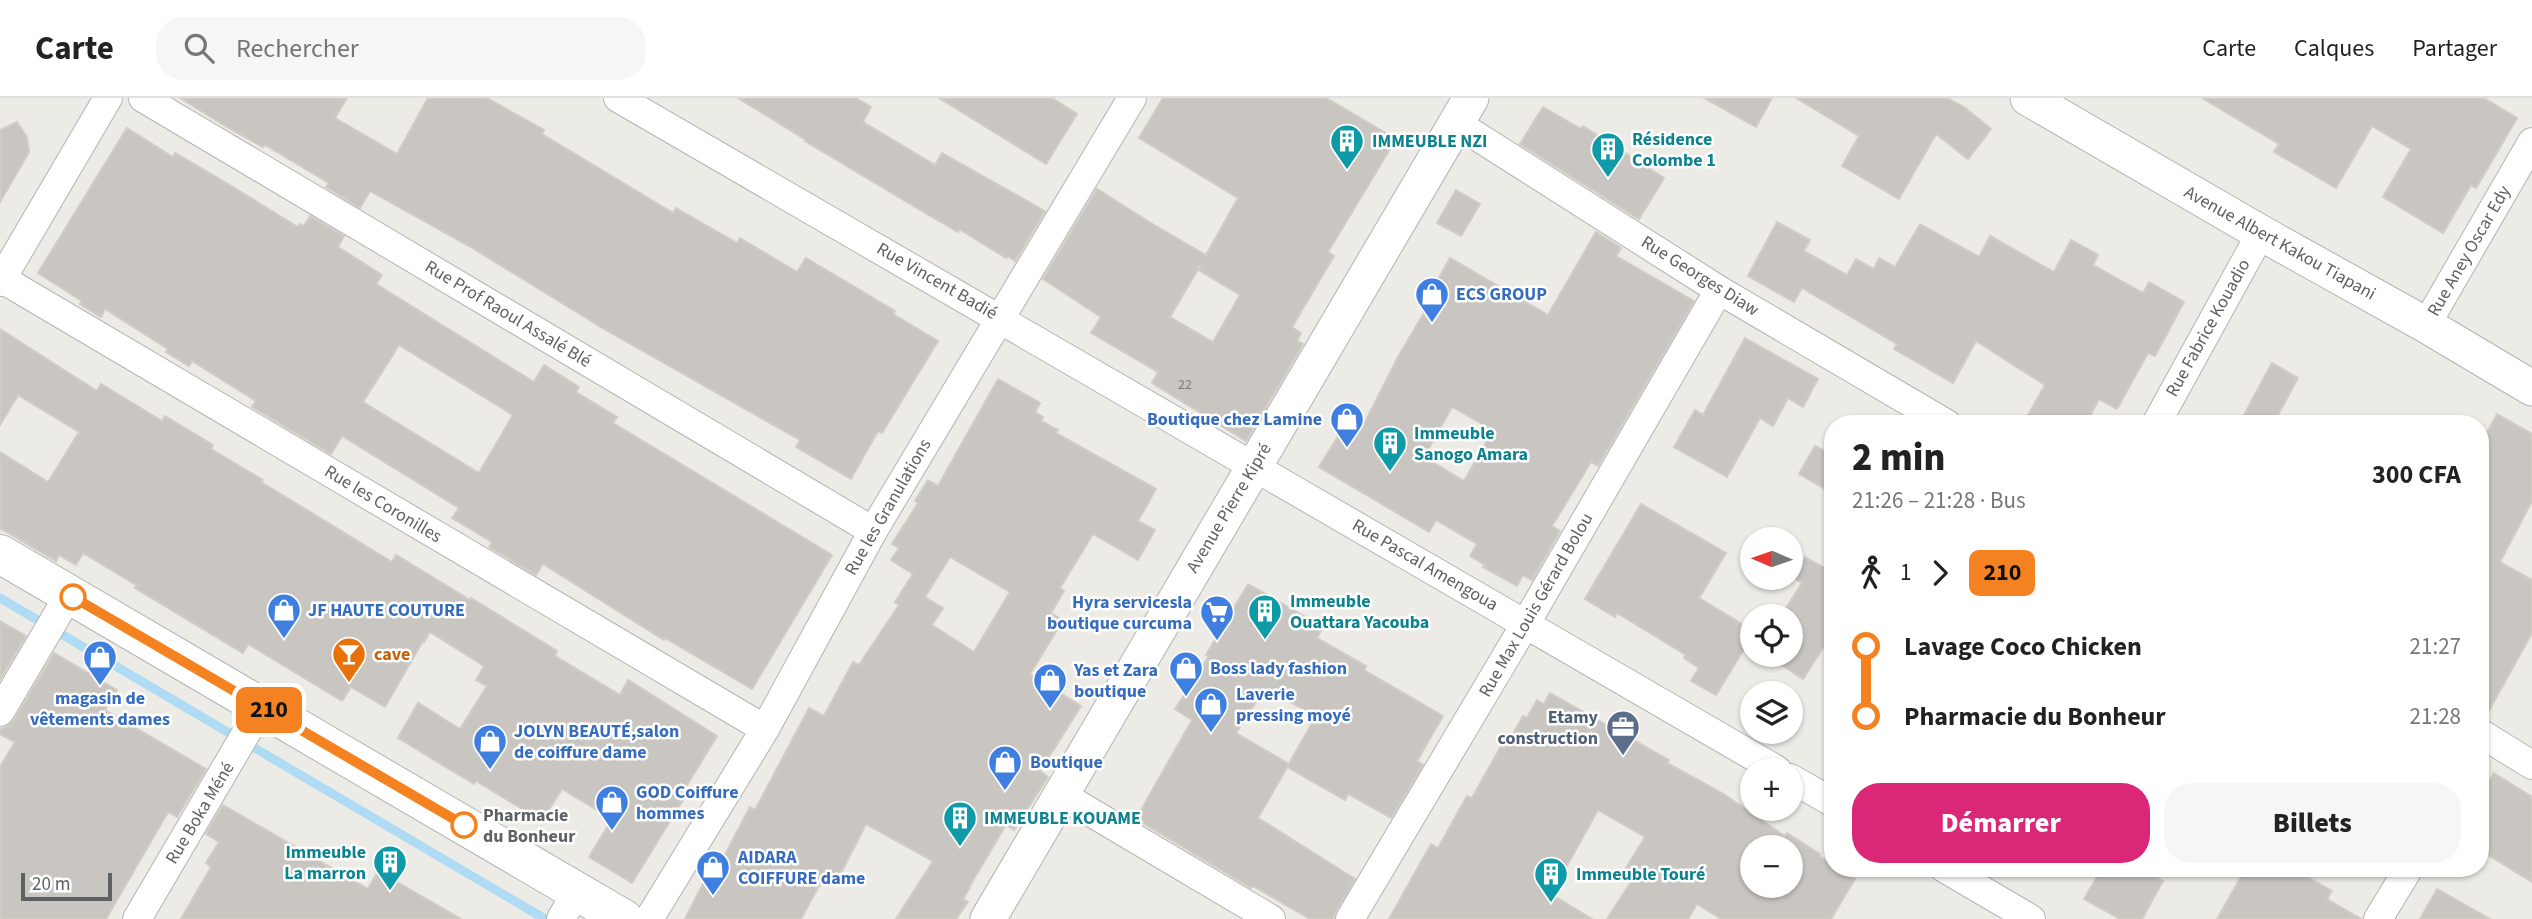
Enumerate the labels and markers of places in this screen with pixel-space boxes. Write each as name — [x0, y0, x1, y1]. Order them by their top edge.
building icon: IMMEUBLE NZI — [1328, 122, 1366, 171]
place label: Résidence Colombe 1 — [1632, 127, 1716, 173]
place label: IMMEUBLE NZI — [1372, 129, 1488, 154]
building icon: Résidence Colombe 1 — [1589, 130, 1627, 179]
shop icon: ECS GROUP — [1413, 275, 1451, 324]
place label: ECS GROUP — [1456, 282, 1547, 307]
shop icon: Boutique chez Lamine — [1328, 400, 1366, 449]
place label: Boutique chez Lamine — [1147, 407, 1322, 432]
place label: Immeuble Sanogo Amara — [1414, 421, 1528, 467]
building icon: Immeuble Sanogo Amara — [1371, 424, 1409, 473]
unlabelled marker — [60, 584, 86, 610]
place label: Immeuble Ouattara Yacouba — [1290, 589, 1429, 635]
place label: Hyra servicesla boutique curcuma — [1047, 590, 1192, 636]
shop icon: JF HAUTE COUTURE — [265, 591, 303, 640]
building icon: Immeuble Ouattara Yacouba — [1246, 592, 1284, 641]
supermarket icon: Hyra servicesla boutique curcuma — [1198, 593, 1236, 642]
place label: JF HAUTE COUTURE — [308, 598, 465, 623]
bar icon: cave — [330, 635, 368, 684]
shop icon: magasin de vêtements dames — [81, 638, 119, 687]
place label: cave — [374, 642, 410, 667]
shop icon: Boss lady fashion — [1167, 649, 1205, 698]
place label: Boss lady fashion — [1210, 656, 1347, 681]
place label: Yas et Zara boutique — [1073, 658, 1158, 704]
shop icon: Yas et Zara boutique — [1031, 661, 1069, 710]
place label: Laverie pressing moyé — [1236, 682, 1351, 728]
shop icon: Laverie pressing moyé — [1192, 685, 1230, 734]
place label: magasin de vêtements dames — [30, 686, 170, 732]
place label: Etamy construction — [1497, 705, 1599, 751]
office icon: Etamy construction — [1604, 708, 1642, 757]
place label: JOLYN BEAUTÉ,salon de coiffure dame — [514, 719, 679, 765]
shop icon: JOLYN BEAUTÉ,salon de coiffure dame — [471, 722, 509, 771]
shop icon: Boutique — [986, 743, 1024, 792]
place label: Boutique — [1030, 750, 1103, 775]
place label: GOD Coiffure hommes — [636, 780, 739, 826]
shop icon: GOD Coiffure hommes — [593, 783, 631, 832]
building icon: IMMEUBLE KOUAME — [941, 799, 979, 848]
place label: Pharmacie du Bonheur — [483, 803, 576, 849]
place label: IMMEUBLE KOUAME — [984, 806, 1141, 831]
marker: Pharmacie du Bonheur — [451, 812, 477, 838]
place label: Immeuble La marron — [284, 840, 366, 886]
building icon: Immeuble La marron — [371, 843, 409, 892]
place label: AIDARA COIFFURE dame — [737, 845, 865, 891]
shop icon: AIDARA COIFFURE dame — [694, 848, 732, 897]
building icon: Immeuble Touré — [1532, 855, 1570, 904]
place label: Immeuble Touré — [1576, 862, 1705, 887]

